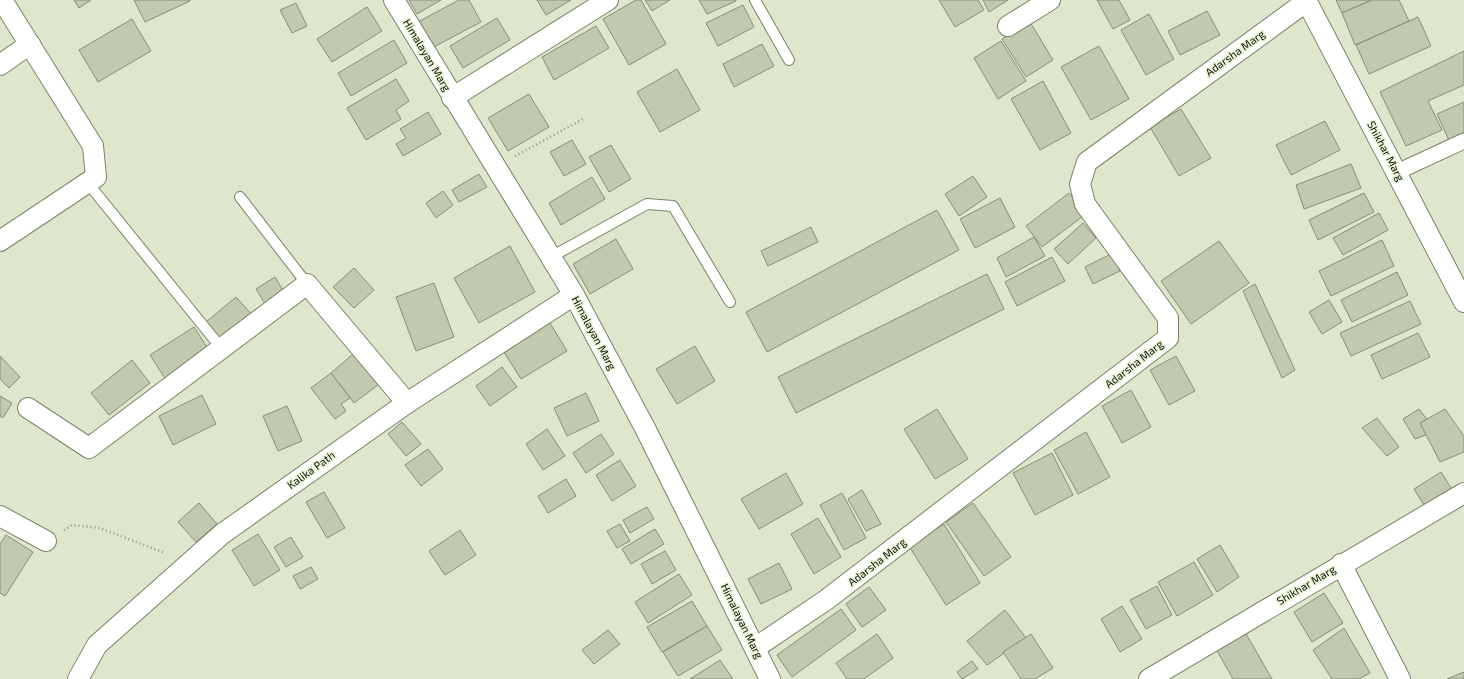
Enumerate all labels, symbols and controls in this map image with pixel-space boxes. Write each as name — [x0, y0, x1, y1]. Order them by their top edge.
street label: Himalayan Marg — [401, 16, 454, 93]
street label: Adarsha Marg — [1202, 27, 1267, 79]
street label: Shikhar Marg — [1365, 119, 1408, 183]
street label: Himalayan Marg — [569, 294, 619, 372]
street label: Adarsha Marg — [1102, 337, 1165, 390]
street label: Kalika Path — [284, 448, 337, 491]
street label: Adarsha Marg — [845, 535, 908, 588]
street label: Shikhar Marg — [1274, 562, 1337, 607]
street label: Himalayan Marg — [719, 581, 766, 660]

